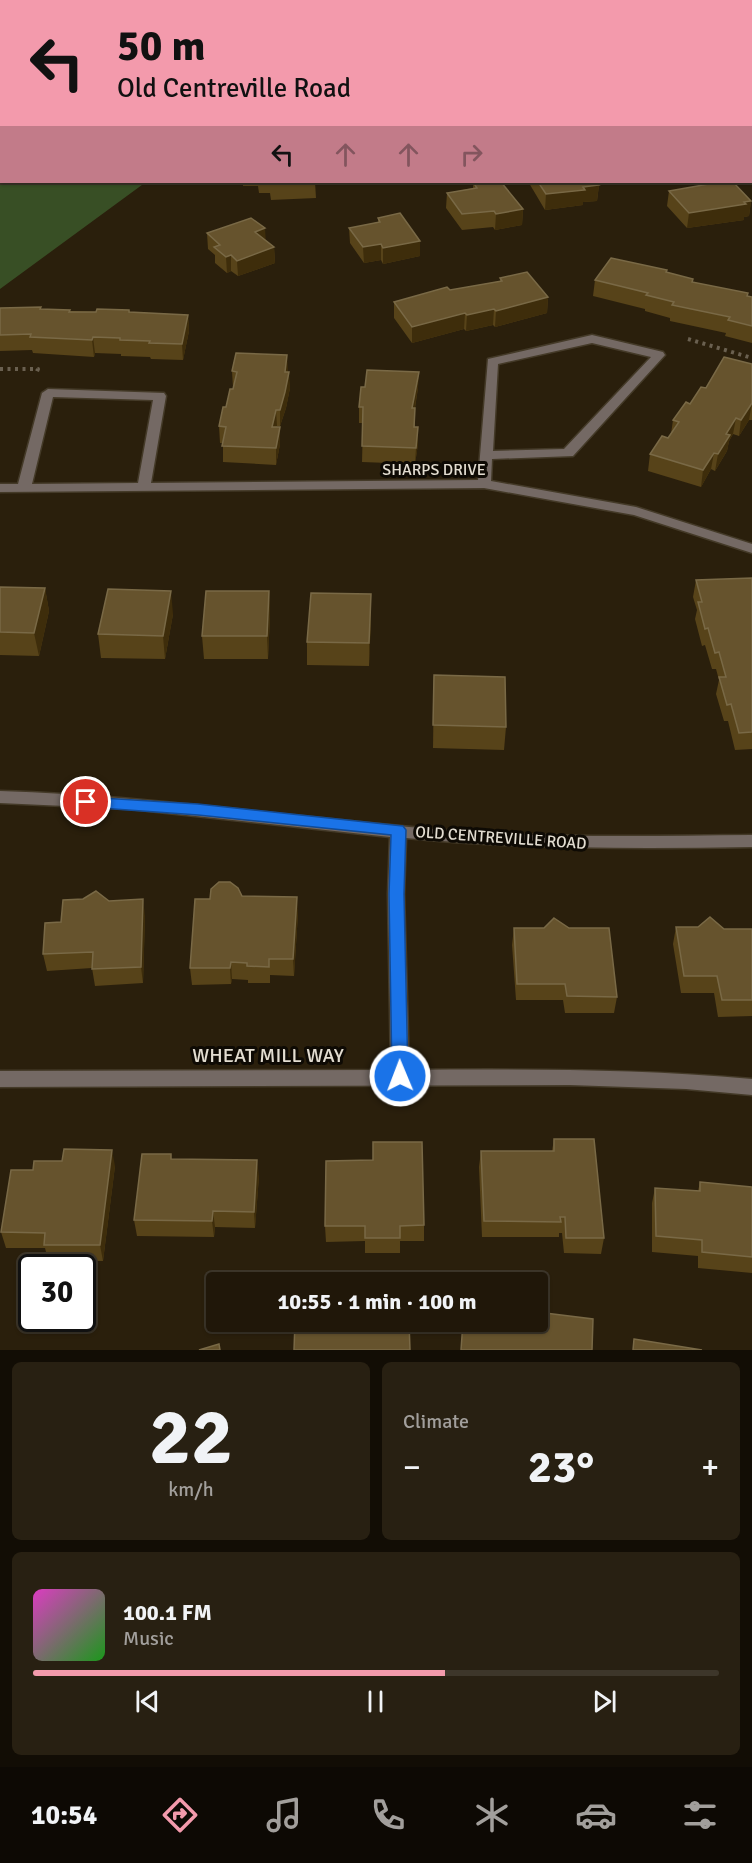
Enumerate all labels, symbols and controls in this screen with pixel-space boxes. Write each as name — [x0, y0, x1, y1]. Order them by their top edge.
text: 50 m — [117, 21, 206, 72]
icon: left — [18, 24, 96, 102]
text: Old Centreville Road — [117, 72, 351, 105]
icon: left — [266, 138, 299, 171]
icon: ahead — [329, 138, 362, 171]
icon: ahead — [392, 138, 425, 171]
icon: right — [455, 138, 488, 171]
street label: SHARPS DRIVE — [382, 460, 486, 480]
pin — [60, 776, 111, 827]
icon: arrive — [69, 785, 102, 818]
street label: OLD CENTREVILLE ROAD — [415, 822, 587, 854]
street label: WHEAT MILL WAY — [192, 1043, 344, 1068]
position arrow — [368, 1044, 432, 1108]
speed limit sign: 30 — [18, 1254, 96, 1332]
text: 10:55 · 1 min · 100 m — [277, 1288, 477, 1315]
text: 22 — [149, 1390, 233, 1486]
text: Climate — [403, 1409, 469, 1434]
text: 23° — [528, 1440, 594, 1495]
text: − — [403, 1447, 421, 1488]
text: + — [701, 1447, 719, 1488]
text: km/h — [168, 1477, 214, 1502]
text: 100.1 FM — [123, 1599, 212, 1626]
text: Music — [123, 1626, 174, 1651]
icon: previous — [131, 1685, 164, 1718]
icon: pause — [359, 1685, 392, 1718]
icon: next — [588, 1685, 621, 1718]
icon: directions — [159, 1794, 201, 1836]
icon: music — [263, 1794, 305, 1836]
icon: phone — [367, 1794, 409, 1836]
icon: climate — [471, 1794, 513, 1836]
icon: car — [575, 1794, 617, 1836]
icon: filters — [679, 1794, 721, 1836]
text: 10:54 — [31, 1799, 97, 1832]

